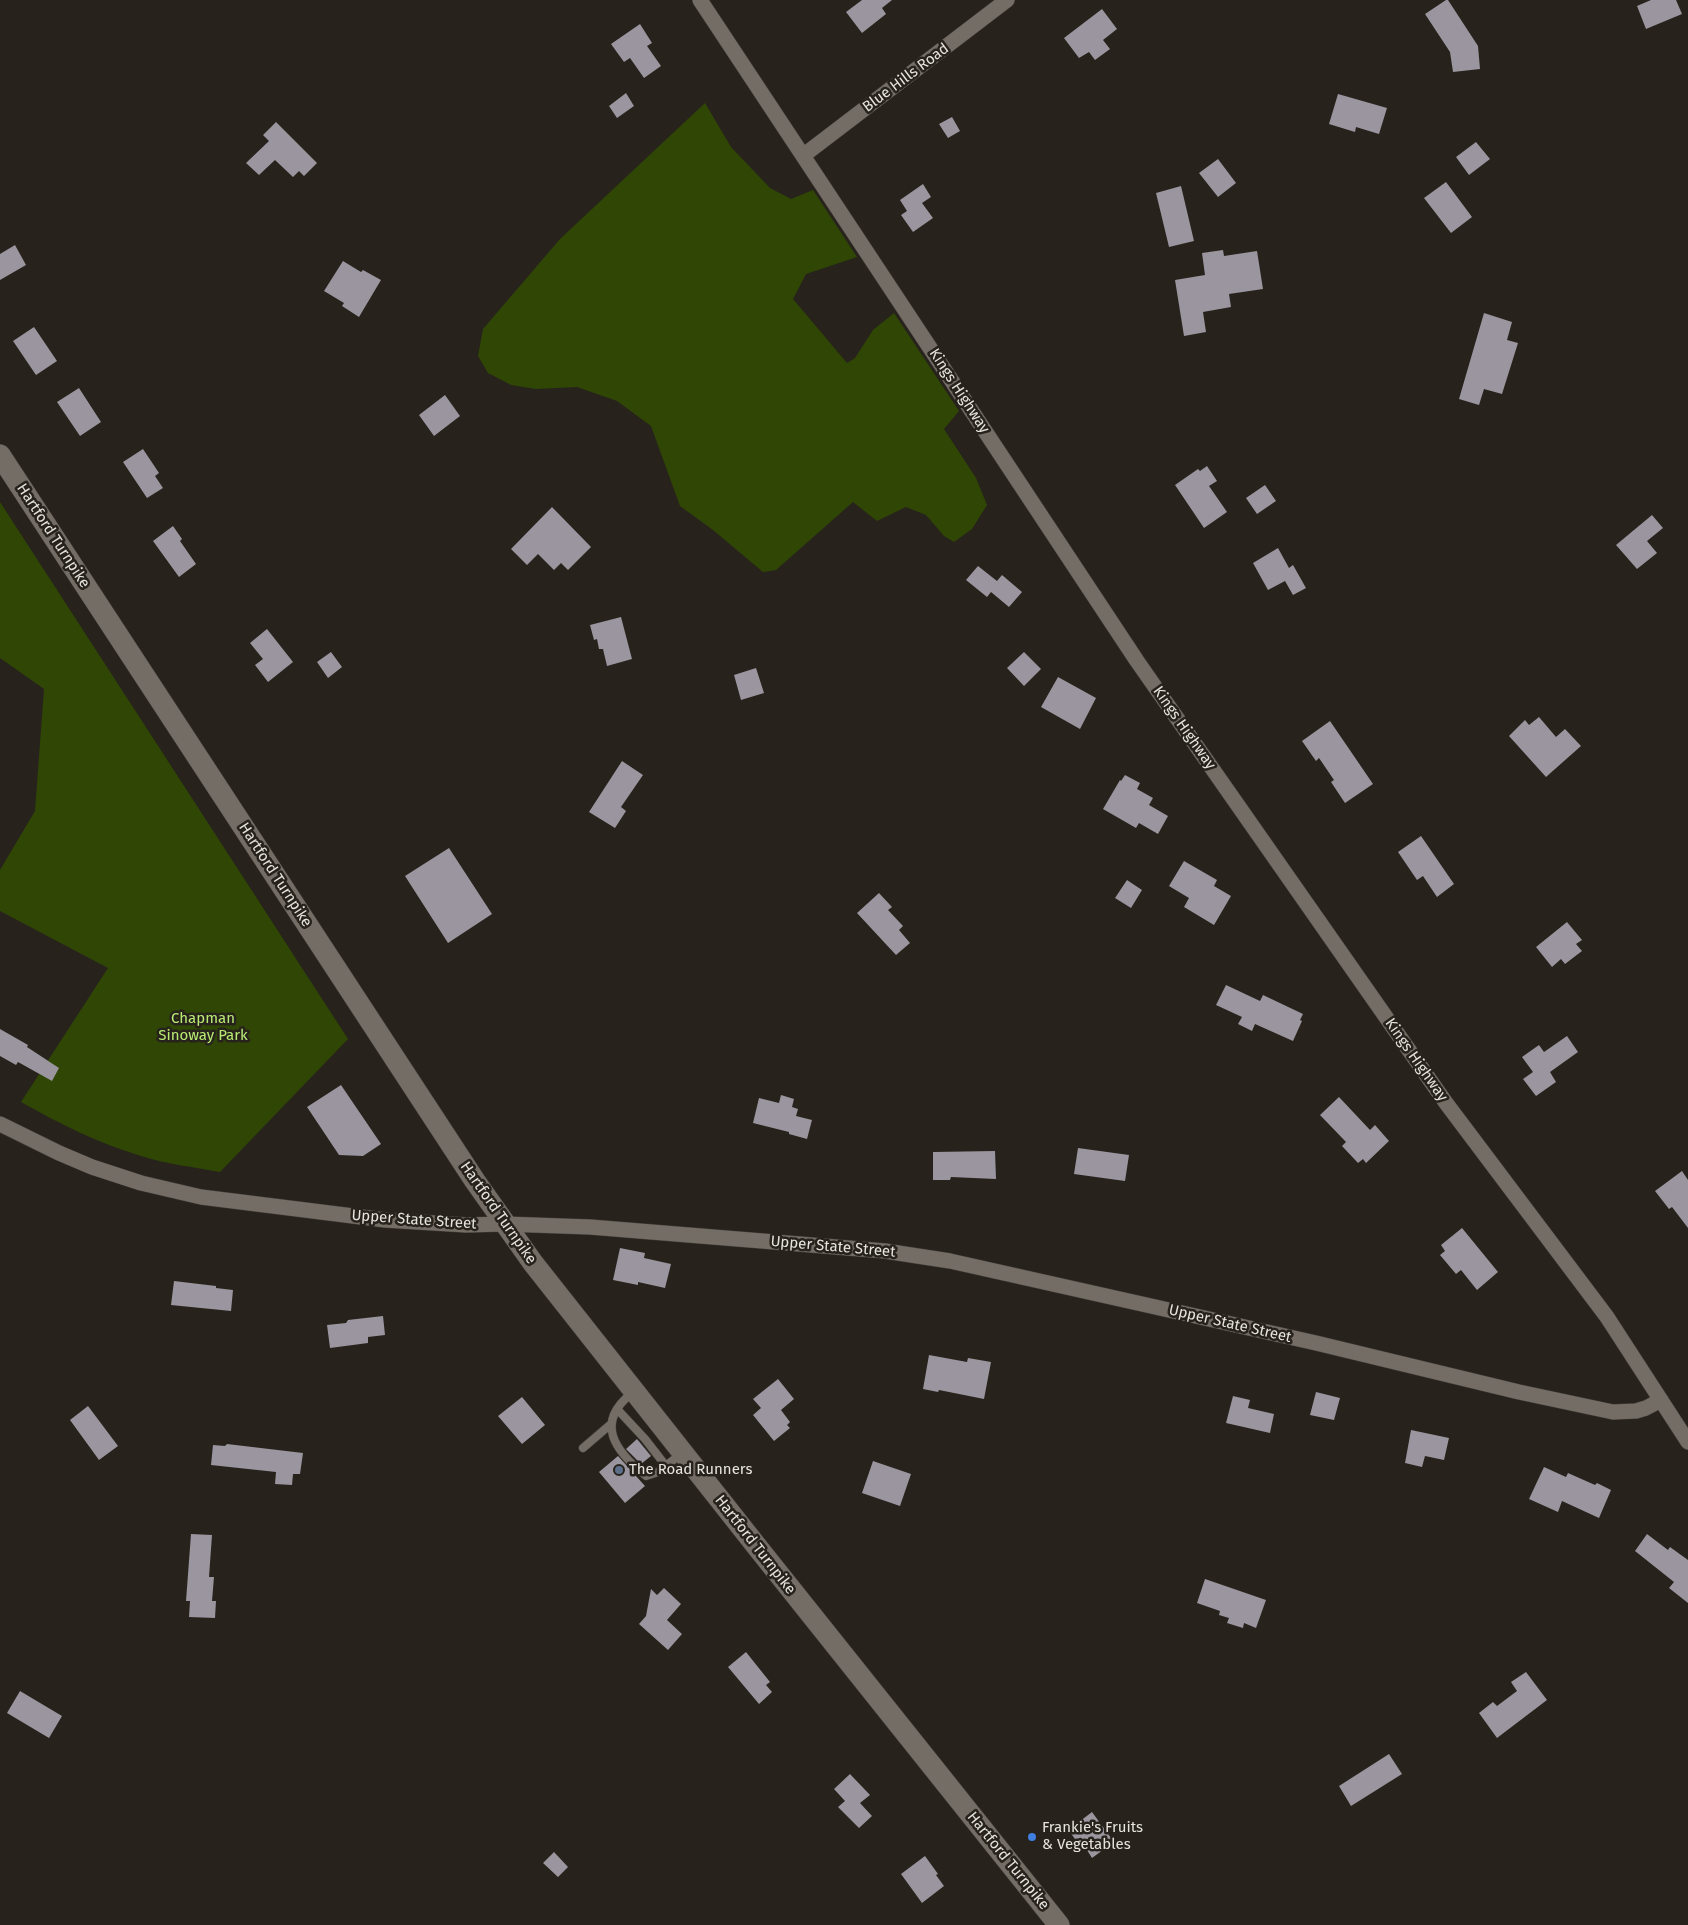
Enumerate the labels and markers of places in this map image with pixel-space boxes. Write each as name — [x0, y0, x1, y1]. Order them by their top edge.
place label: The Road Runners — [629, 1461, 752, 1479]
marker: The Road Runners — [613, 1464, 625, 1476]
place label: Frankie's Fruits & Vegetables — [1042, 1819, 1143, 1854]
marker: Frankie's Fruits & Vegetables — [1026, 1831, 1038, 1843]

